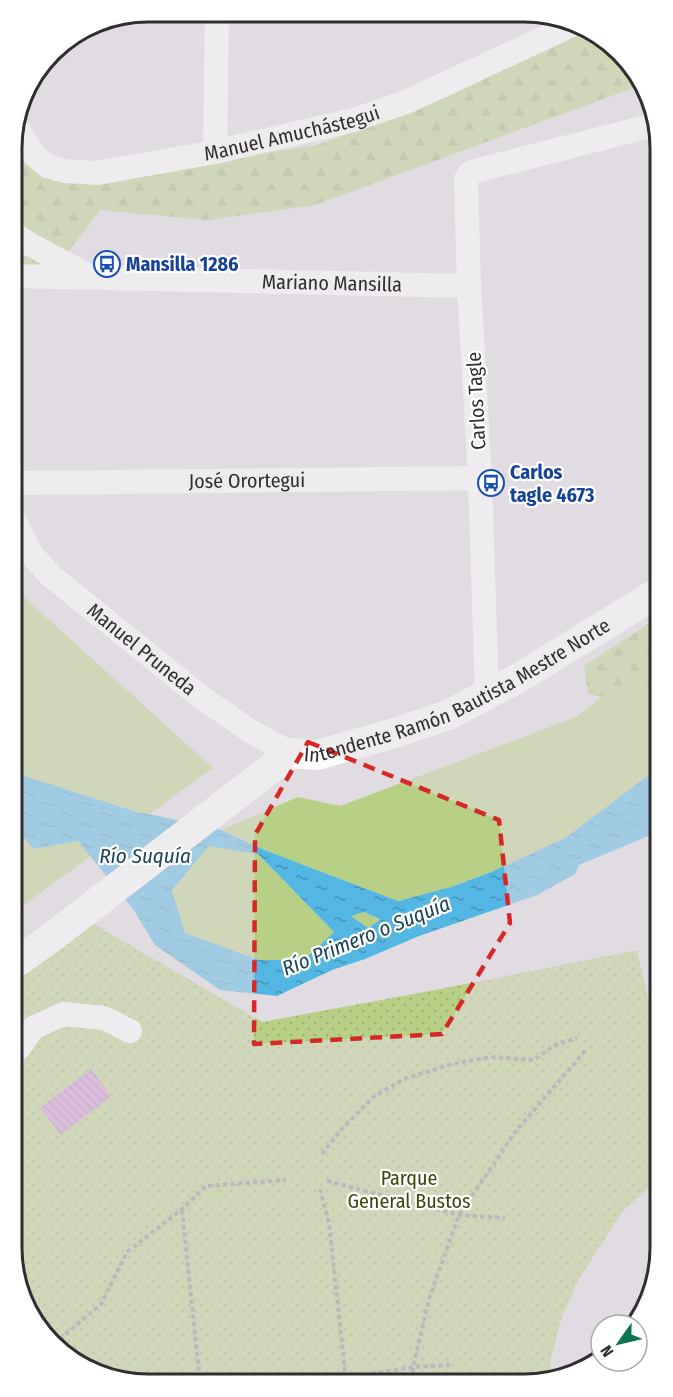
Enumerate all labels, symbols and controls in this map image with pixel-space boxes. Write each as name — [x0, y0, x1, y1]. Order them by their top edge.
street label: Manuel Amuchástegui — [202, 100, 383, 166]
bus stop icon: Mansilla 1286 — [92, 249, 122, 279]
place label: Mansilla 1286 — [126, 252, 238, 276]
street label: Mariano Mansilla — [262, 269, 402, 297]
street label: Carlos Tagle — [461, 351, 491, 451]
place label: Carlos tagle 4673 — [510, 460, 595, 507]
street label: José Orortegui — [189, 468, 305, 493]
bus stop icon: Carlos tagle 4673 — [476, 468, 506, 498]
street label: Manuel Pruneda — [82, 598, 201, 700]
street label: Intendente Ramón Bautista Mestre Norte — [303, 613, 614, 767]
water label: Río Suquía — [99, 843, 191, 869]
water label: Río Primero o Suquía — [278, 890, 454, 982]
park label: Parque General Bustos — [348, 1166, 470, 1213]
north arrow — [589, 1313, 649, 1373]
text: N — [596, 1342, 618, 1360]

